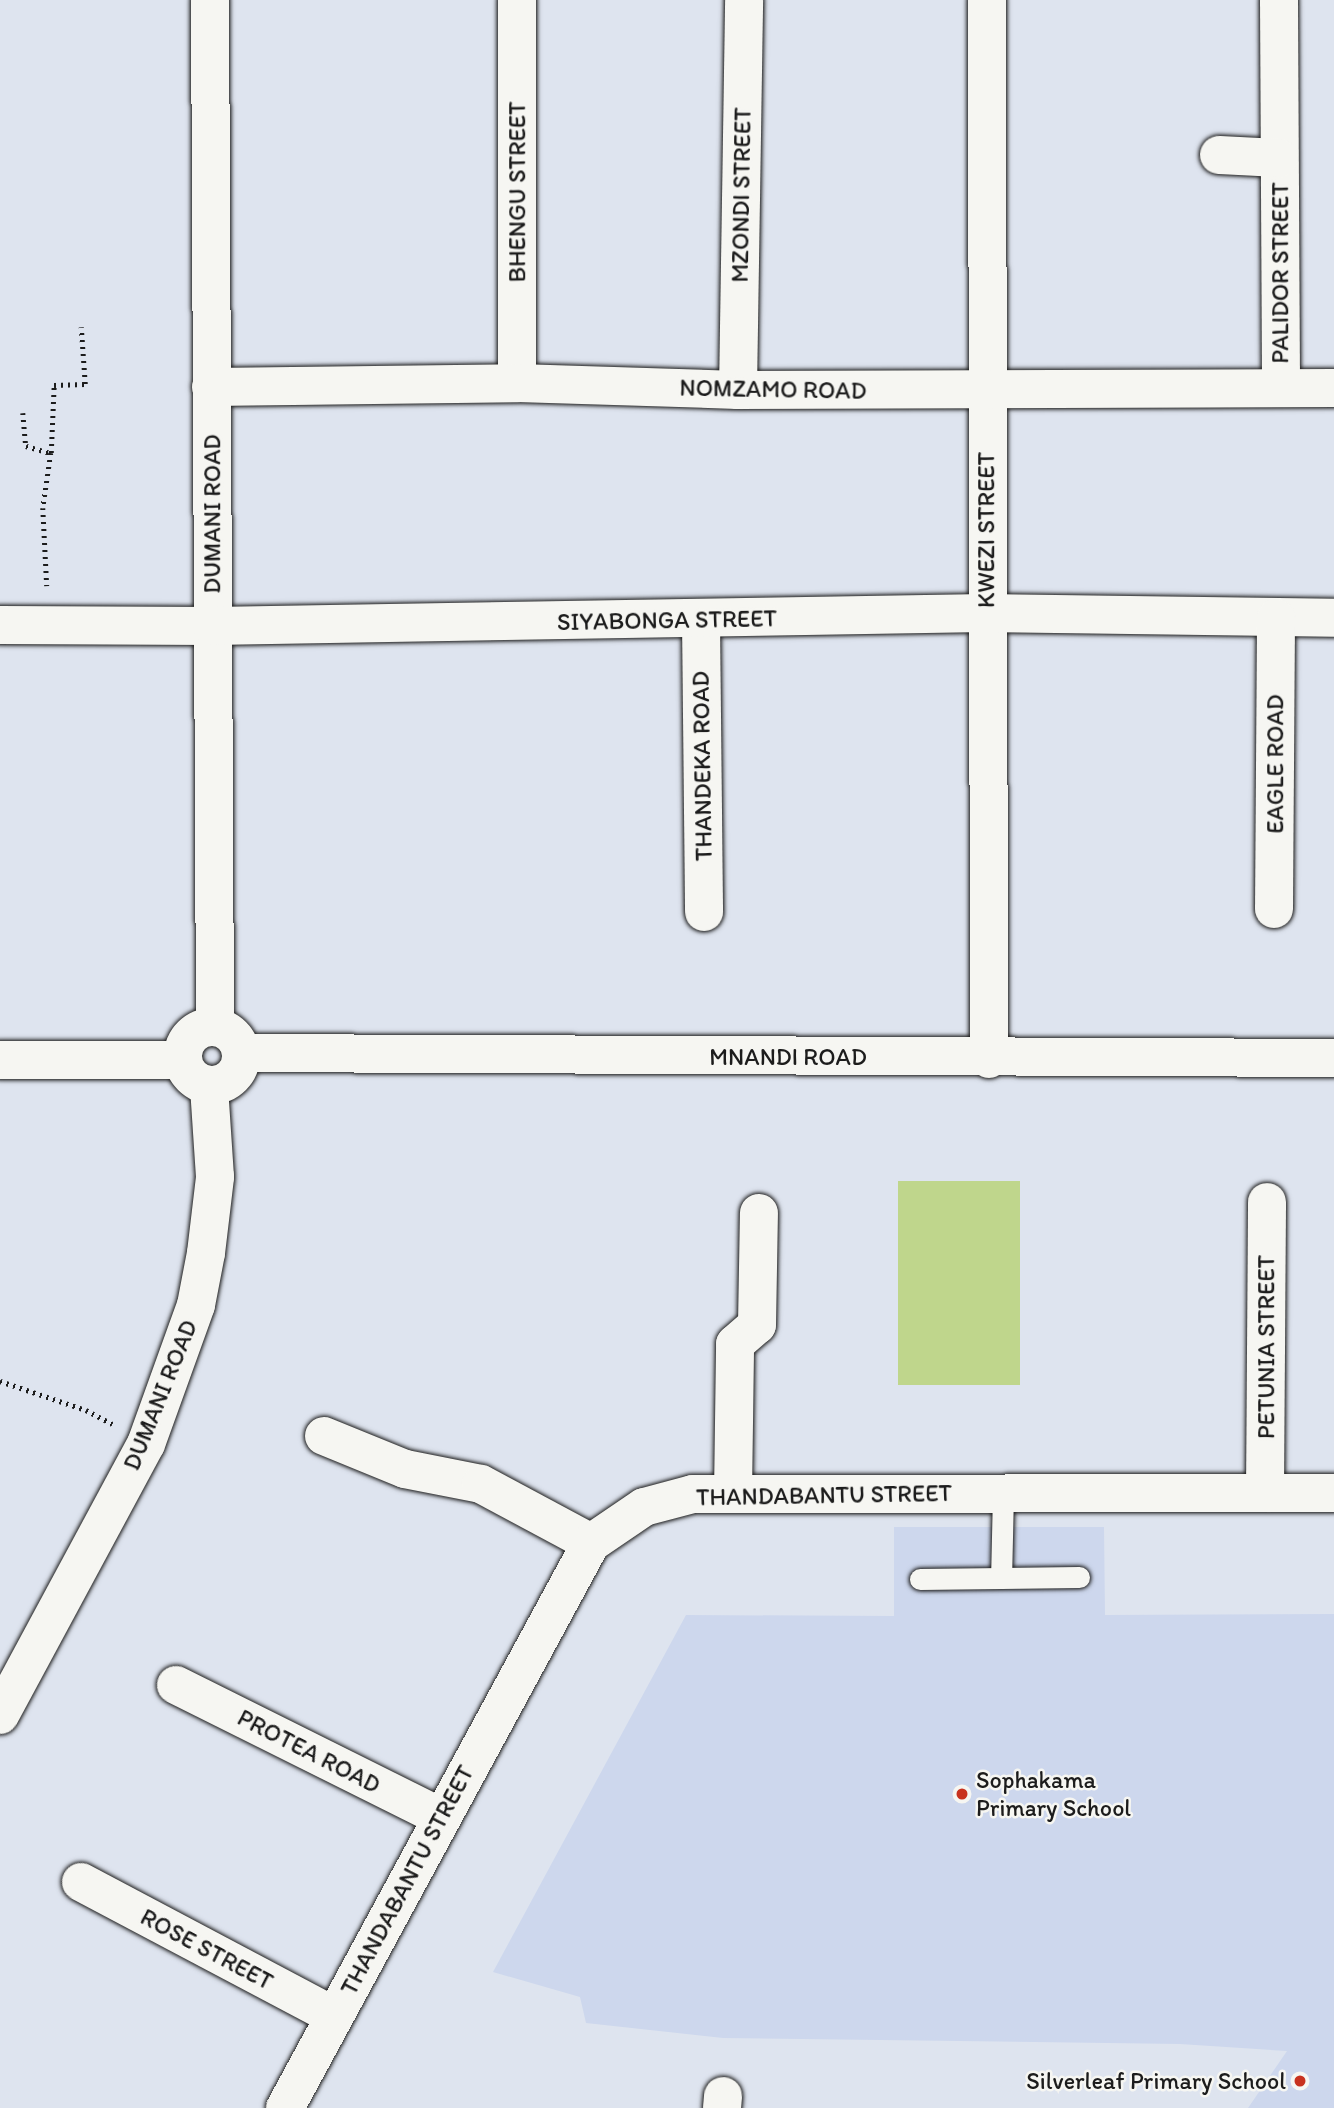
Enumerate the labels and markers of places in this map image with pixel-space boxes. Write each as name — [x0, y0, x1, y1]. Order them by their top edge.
place label: Sophakama Primary School — [976, 1766, 1131, 1822]
marker: Sophakama Primary School — [954, 1786, 970, 1802]
place label: Silverleaf Primary School — [1027, 2067, 1286, 2095]
marker: Silverleaf Primary School — [1292, 2073, 1308, 2089]

